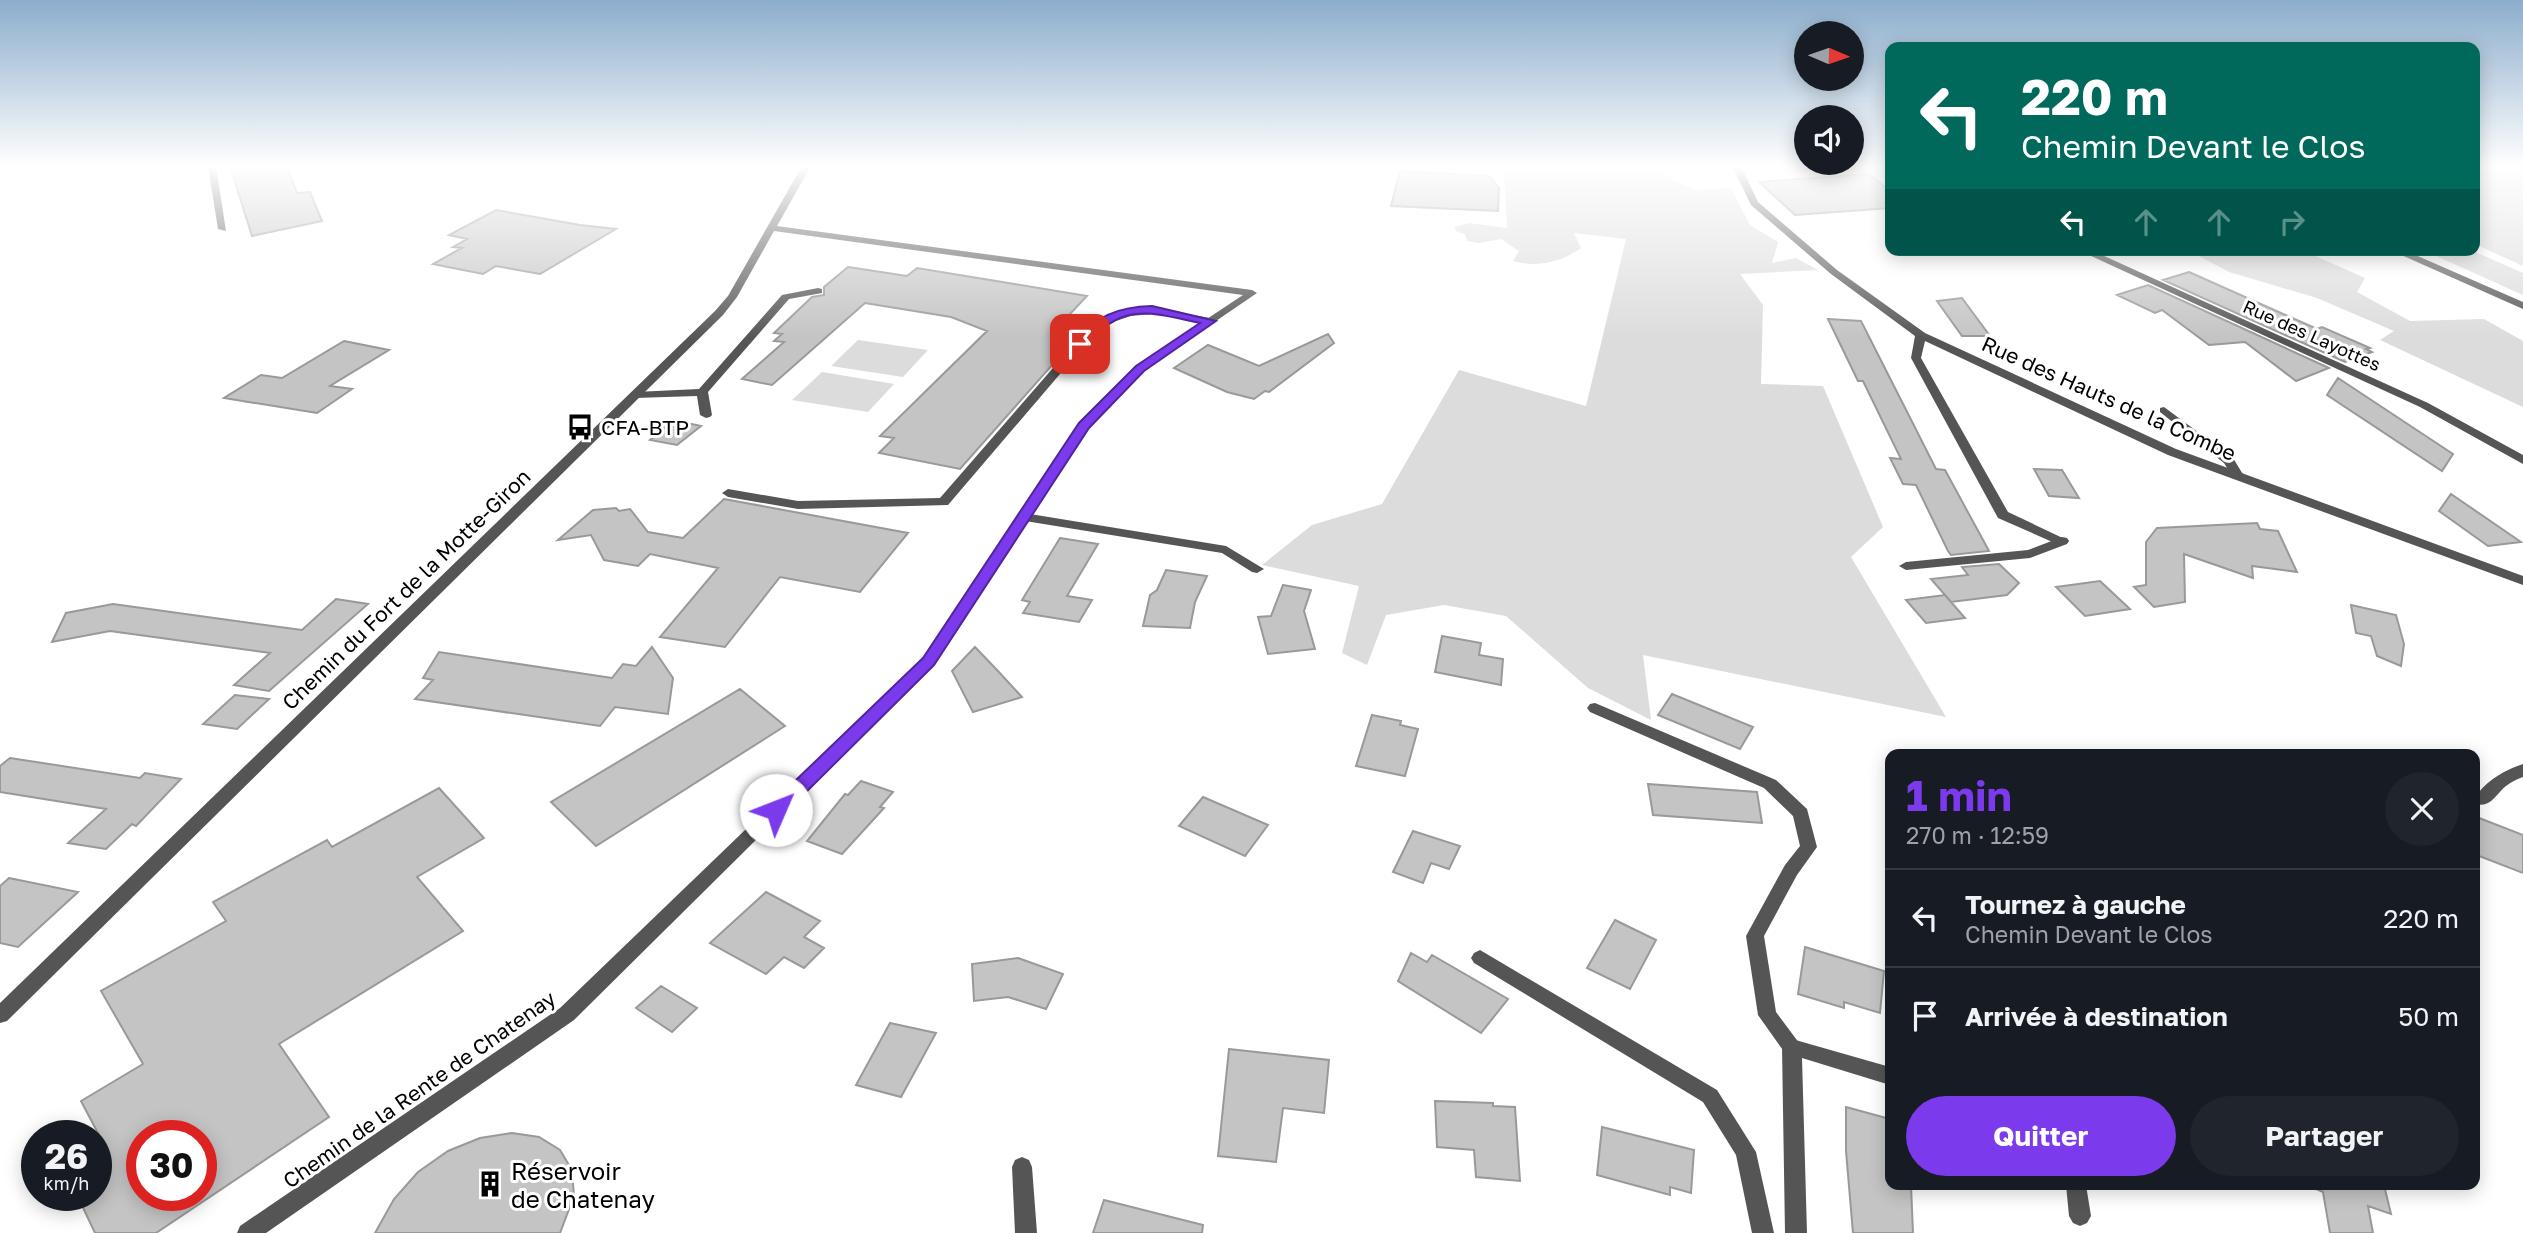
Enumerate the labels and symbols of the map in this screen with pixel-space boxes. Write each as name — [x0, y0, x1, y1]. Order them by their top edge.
north arrow — [1794, 21, 1864, 91]
street label: Rue des Layottes — [2240, 295, 2384, 375]
pin — [1050, 314, 1110, 374]
street label: Rue des Hauts de la Combe — [1978, 330, 2240, 466]
bus stop icon: CFA-BTP — [565, 412, 595, 442]
place label: CFA-BTP — [601, 414, 689, 440]
street label: Chemin du Fort de la Motte-Giron — [276, 463, 536, 715]
position arrow — [739, 773, 813, 847]
street label: Chemin de la Rente de Chatenay — [278, 985, 560, 1193]
speed limit sign: 30 — [126, 1120, 217, 1211]
place label: Réservoir de Chatenay — [511, 1156, 655, 1213]
building icon: Réservoir de Chatenay — [475, 1169, 505, 1199]

